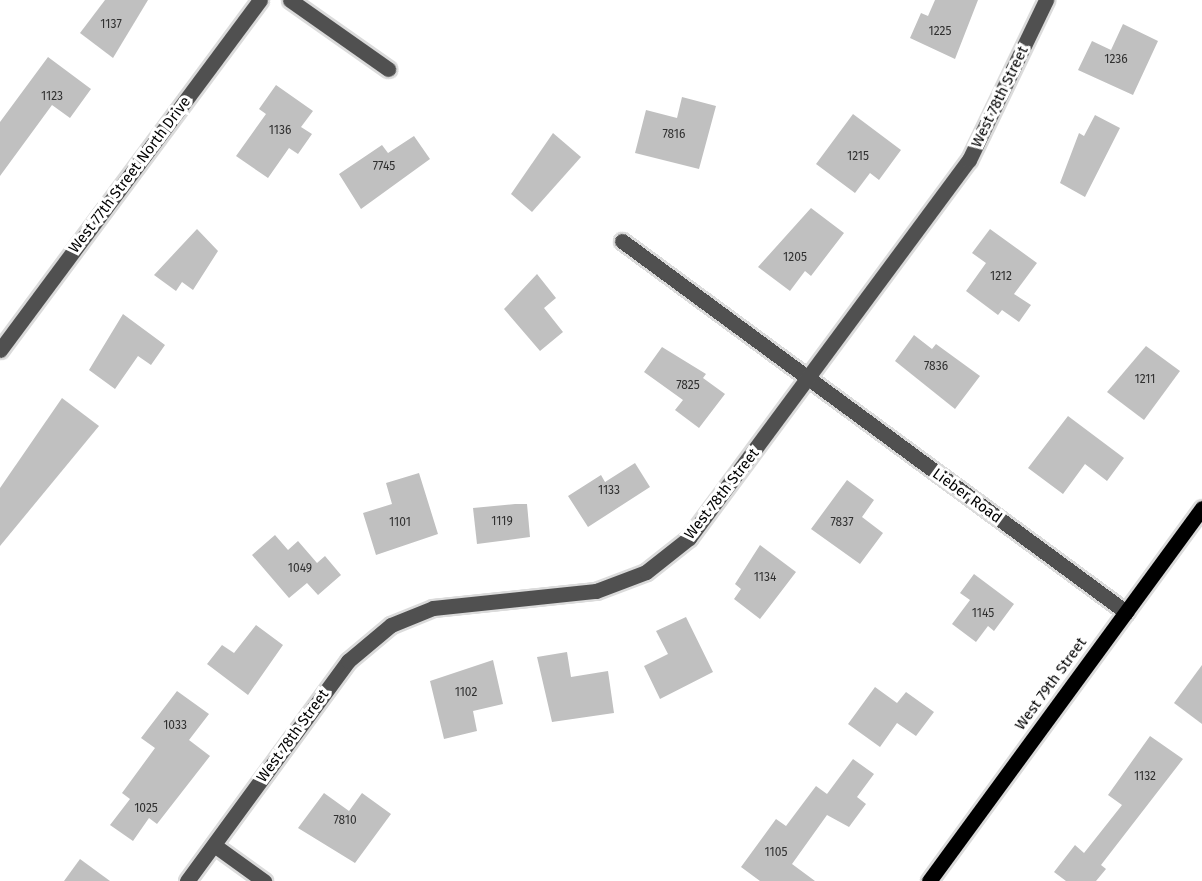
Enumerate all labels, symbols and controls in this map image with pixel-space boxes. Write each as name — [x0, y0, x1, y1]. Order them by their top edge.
house number: 1137 — [100, 18, 122, 32]
house number: 1225 — [928, 25, 952, 39]
street label: West 78th Street — [968, 43, 1032, 151]
house number: 1236 — [1104, 53, 1128, 67]
house number: 1123 — [41, 90, 63, 104]
street label: West 77th Street North Drive — [65, 93, 195, 257]
house number: 1136 — [269, 124, 291, 138]
house number: 7816 — [663, 128, 685, 142]
house number: 1215 — [847, 150, 869, 164]
house number: 7745 — [373, 160, 395, 174]
house number: 1205 — [783, 251, 807, 265]
house number: 1212 — [990, 270, 1012, 284]
house number: 7836 — [924, 360, 948, 374]
house number: 1211 — [1134, 373, 1156, 387]
house number: 7825 — [676, 379, 700, 393]
street label: West 78th Street — [681, 445, 763, 543]
street label: Lieber Road — [929, 465, 1005, 527]
house number: 1133 — [598, 484, 620, 498]
house number: 1119 — [491, 515, 513, 529]
house number: 1101 — [389, 516, 411, 530]
house number: 7837 — [831, 516, 853, 530]
house number: 1049 — [288, 562, 312, 576]
house number: 1134 — [754, 571, 776, 585]
house number: 1145 — [972, 607, 994, 621]
street label: West 79th Street — [1011, 634, 1091, 734]
street label: West 78th Street — [253, 686, 333, 786]
house number: 1102 — [455, 686, 477, 700]
house number: 1033 — [163, 719, 187, 733]
house number: 1132 — [1134, 770, 1156, 784]
house number: 1025 — [134, 802, 158, 816]
house number: 7810 — [333, 814, 357, 828]
house number: 1105 — [765, 846, 787, 860]

